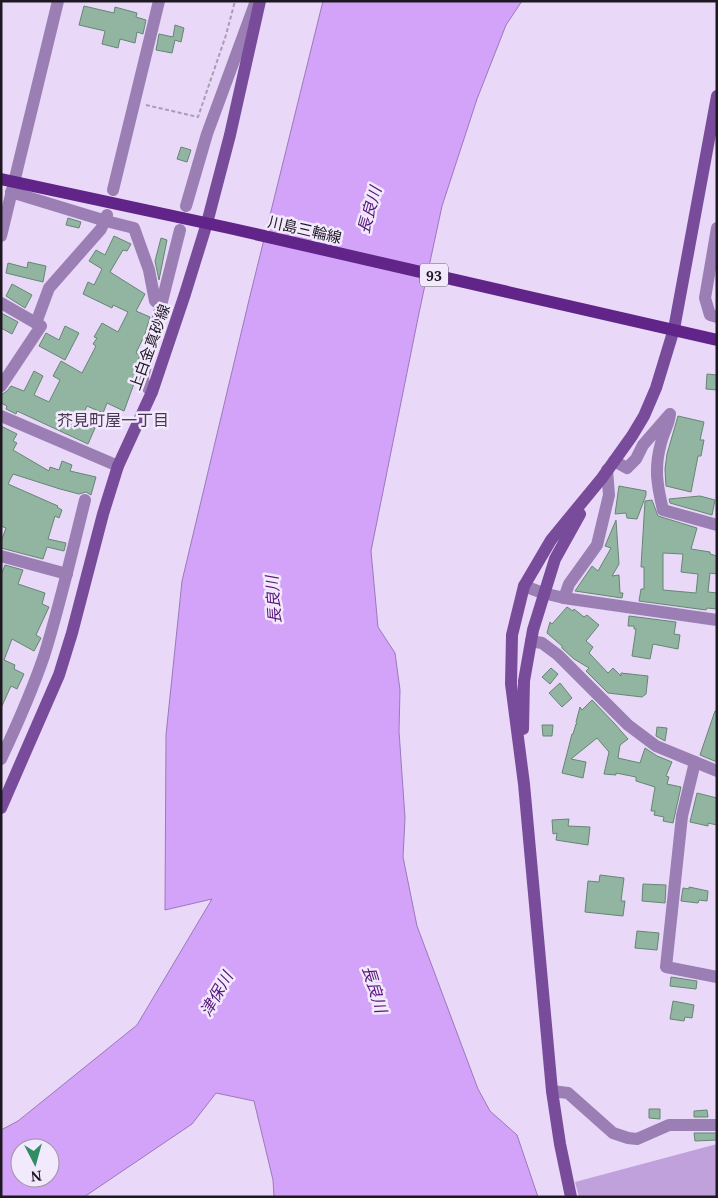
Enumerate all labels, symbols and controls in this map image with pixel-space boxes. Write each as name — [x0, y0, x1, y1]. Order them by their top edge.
water label: 長良川 — [352, 182, 387, 236]
street label: 川島三輪線 — [266, 211, 344, 247]
road number: 93 — [420, 264, 448, 286]
street label: 上白金真砂線 — [124, 301, 174, 393]
district label: 芥見町屋一丁目 — [57, 409, 169, 431]
water label: 長良川 — [260, 573, 286, 625]
water label: 長良川 — [357, 963, 393, 1017]
water label: 津保川 — [194, 966, 239, 1020]
north arrow — [10, 1138, 60, 1188]
text: N — [30, 1166, 43, 1186]

